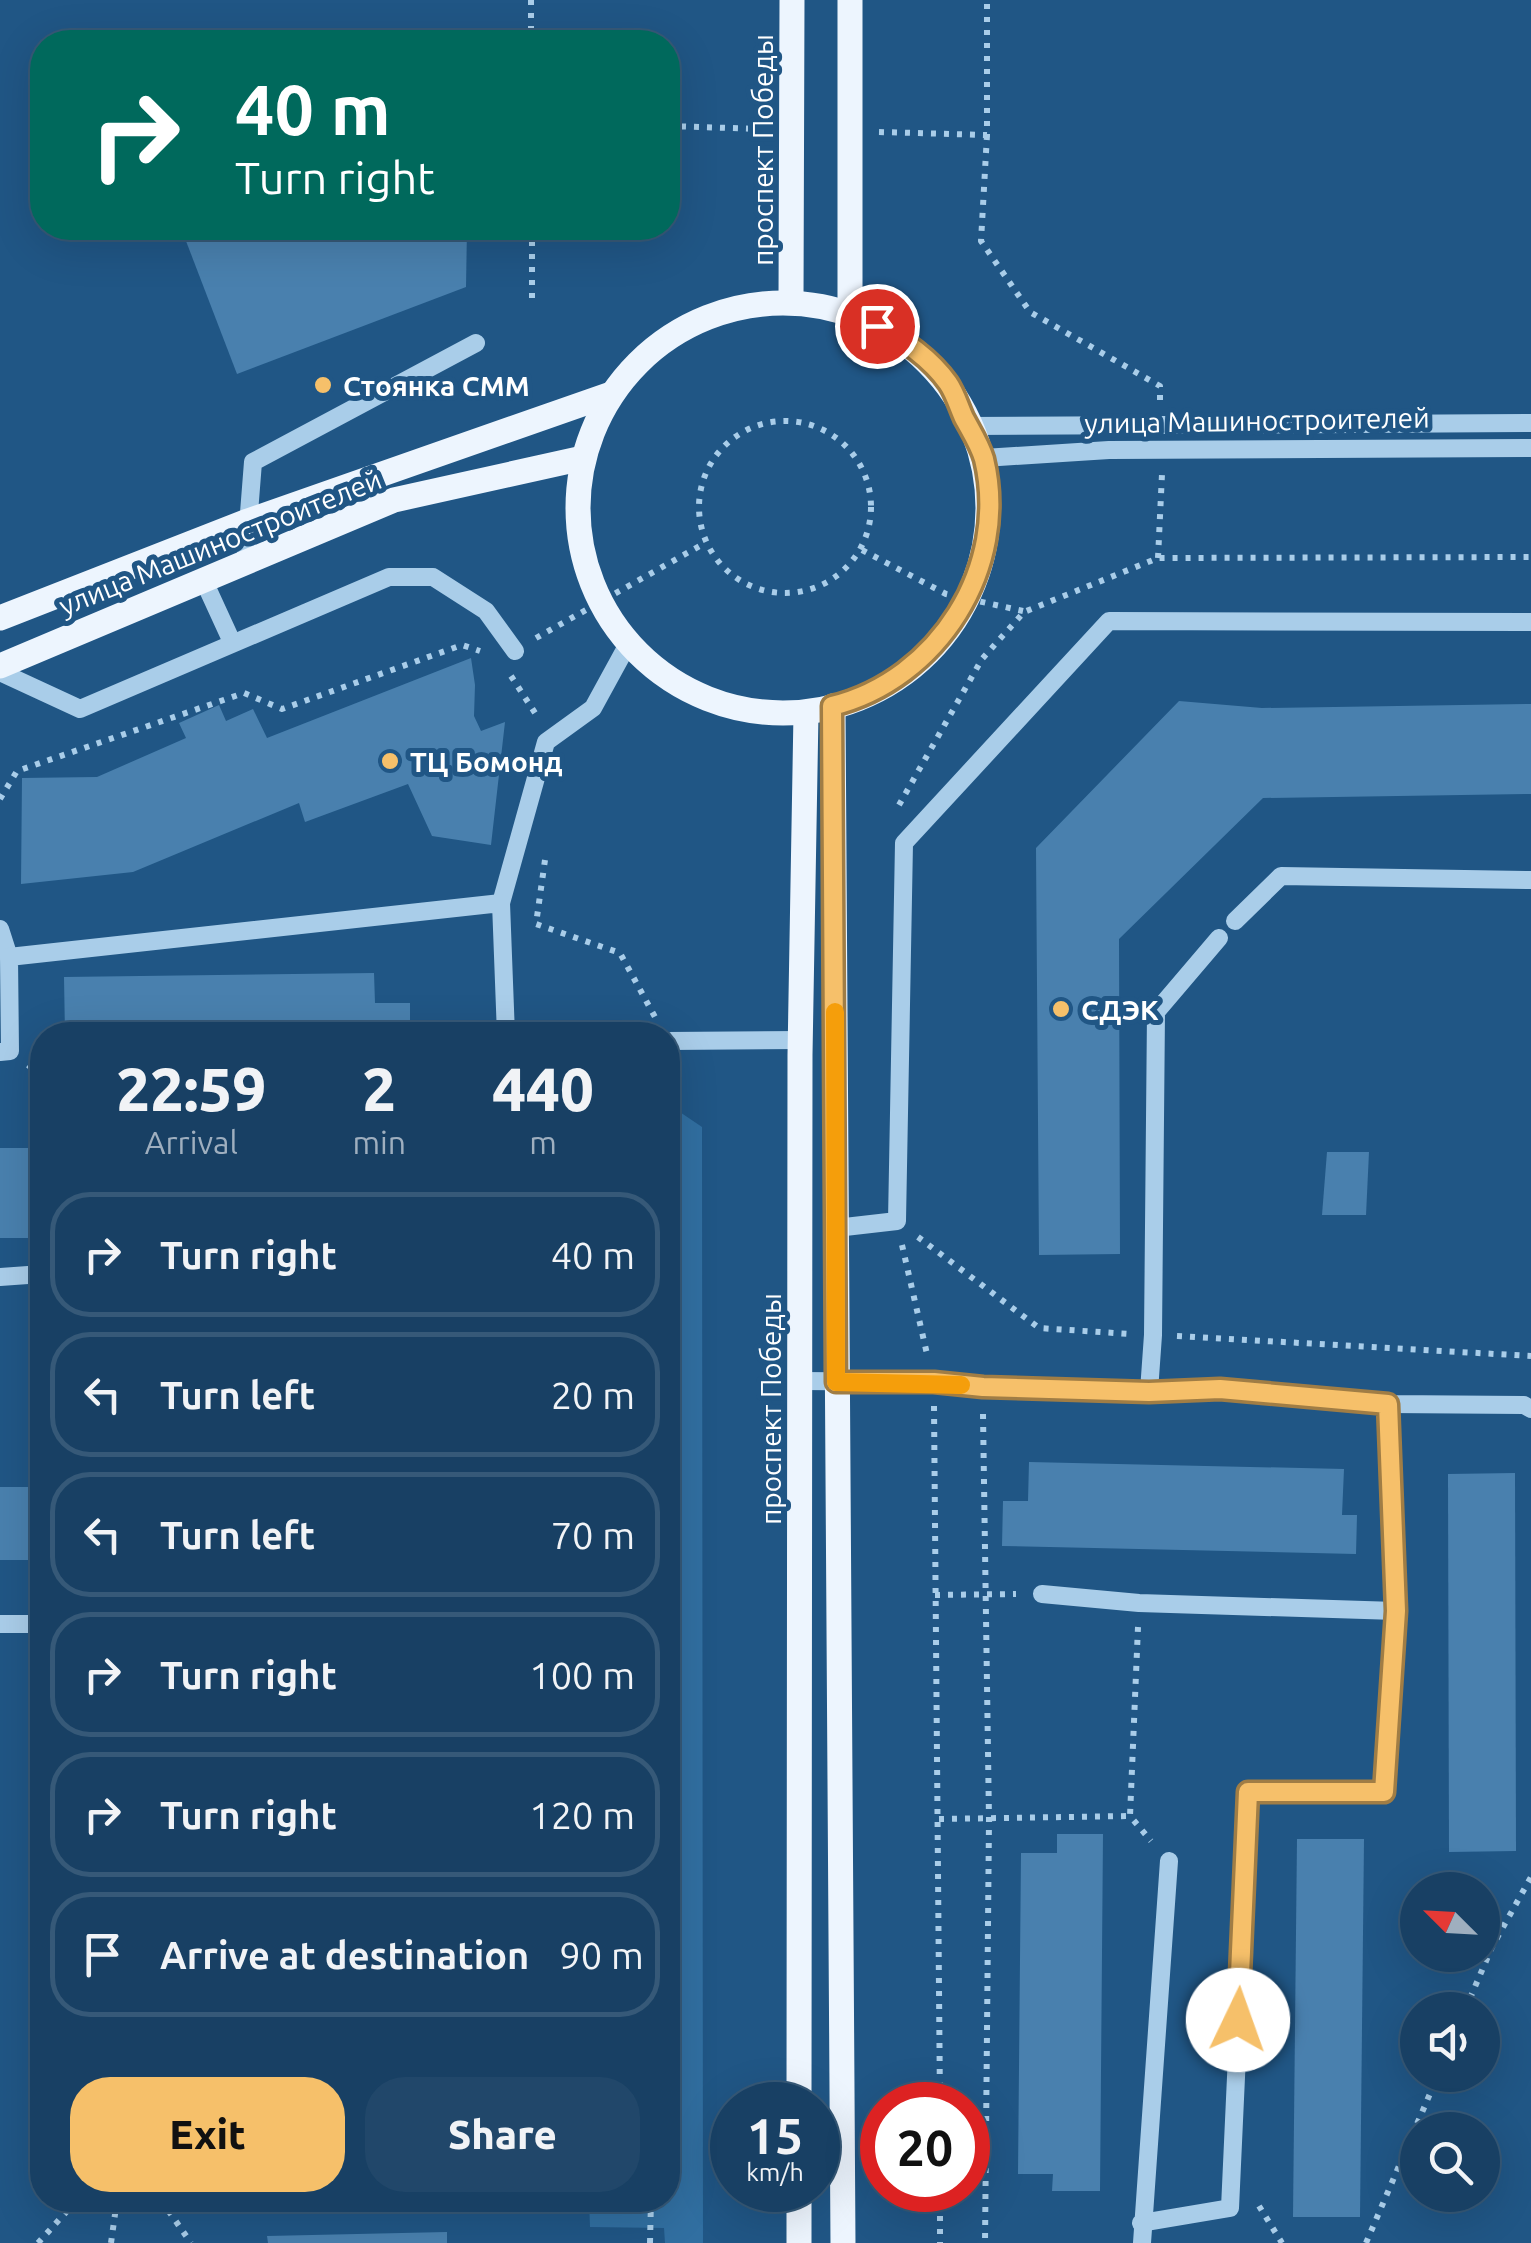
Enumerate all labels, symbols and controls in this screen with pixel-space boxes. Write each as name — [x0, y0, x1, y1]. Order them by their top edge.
street label: проспект Победы — [747, 34, 778, 266]
icon: right — [70, 70, 200, 200]
text: 40 m — [235, 70, 391, 148]
text: Turn right — [235, 152, 435, 203]
pin — [835, 284, 920, 369]
icon: arrive — [850, 299, 905, 354]
place label: Стоянка СММ — [343, 370, 530, 401]
marker: Стоянка СММ — [312, 374, 334, 396]
street label: улица Машиностроителей — [1084, 401, 1430, 439]
street label: улица Машиностроителей — [54, 463, 386, 621]
place label: ТЦ Бомонд — [410, 746, 563, 777]
marker: ТЦ Бомонд — [379, 750, 401, 772]
place label: СДЭК — [1081, 994, 1159, 1025]
marker: СДЭК — [1050, 998, 1072, 1020]
text: 22:59 — [116, 1055, 266, 1122]
text: 2 — [362, 1055, 396, 1122]
text: 440 — [492, 1055, 594, 1122]
text: Arrival — [145, 1124, 238, 1160]
text: min — [352, 1124, 406, 1160]
text: m — [529, 1124, 557, 1160]
icon: right — [75, 1227, 130, 1282]
text: Turn right — [160, 1234, 337, 1276]
text: 40 m — [551, 1234, 635, 1276]
street label: проспект Победы — [755, 1293, 786, 1525]
icon: left — [75, 1367, 130, 1422]
text: Turn left — [160, 1374, 315, 1416]
text: 20 m — [551, 1374, 635, 1416]
icon: left — [75, 1507, 130, 1562]
text: Turn left — [160, 1514, 315, 1556]
text: 70 m — [551, 1514, 635, 1556]
icon: right — [75, 1647, 130, 1702]
text: Turn right — [160, 1654, 337, 1696]
text: 100 m — [529, 1654, 635, 1696]
icon: right — [75, 1787, 130, 1842]
text: Turn right — [160, 1794, 337, 1836]
text: 120 m — [529, 1794, 635, 1836]
north arrow — [1400, 1872, 1500, 1972]
map controls — [1400, 1872, 1500, 2212]
icon: arrive — [75, 1927, 130, 1982]
text: Arrive at destination — [160, 1934, 529, 1976]
text: 90 m — [559, 1934, 644, 1976]
position arrow — [1186, 1968, 1290, 2072]
button: sound — [1400, 1992, 1500, 2092]
button: Exit — [70, 2077, 345, 2192]
button: Share — [365, 2077, 640, 2192]
speed limit sign: 20 — [860, 2082, 990, 2212]
text: 15 — [747, 2107, 803, 2163]
button: search — [1400, 2112, 1500, 2212]
text: km/h — [746, 2158, 804, 2186]

